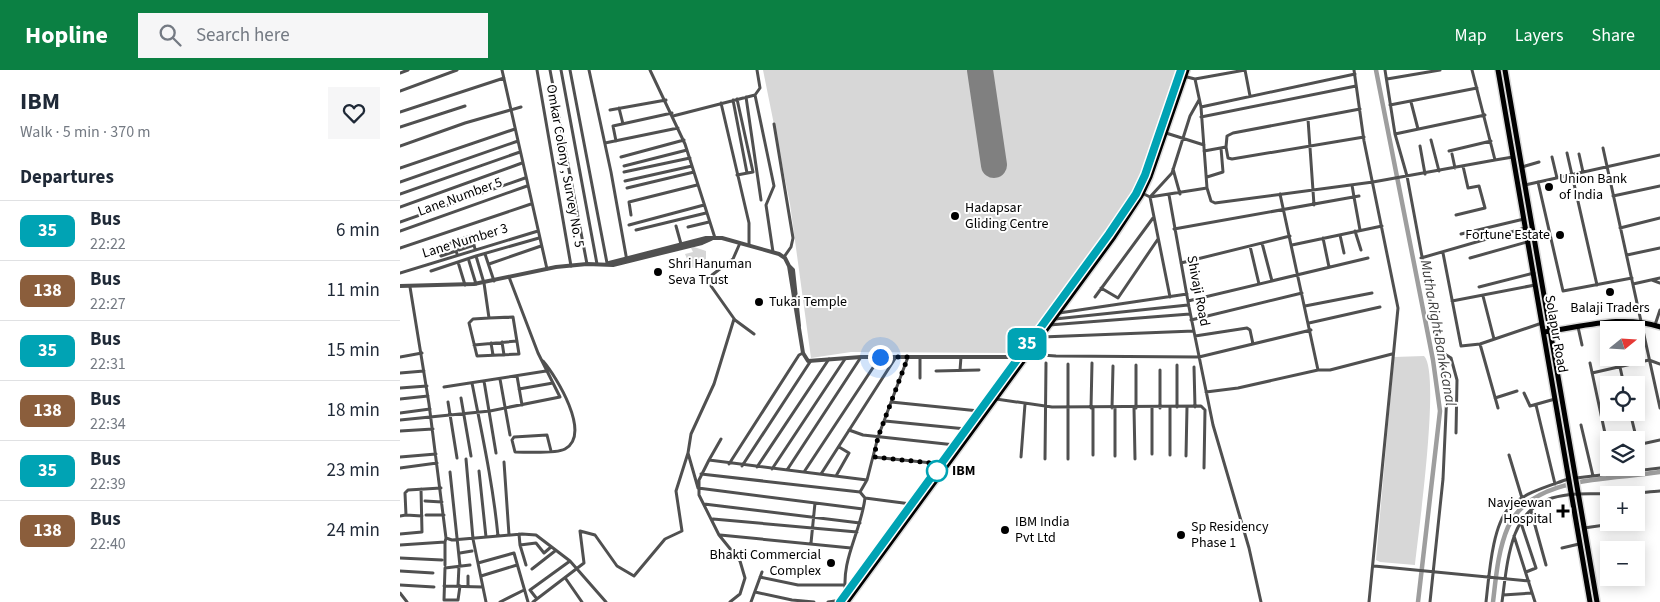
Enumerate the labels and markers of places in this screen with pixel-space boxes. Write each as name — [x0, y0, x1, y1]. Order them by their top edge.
place label: Union Bank of India — [1559, 169, 1627, 205]
marker: Union Bank of India — [1543, 181, 1555, 193]
place label: Hadapsar Gliding Centre — [965, 198, 1048, 234]
marker: Hadapsar Gliding Centre — [949, 210, 961, 222]
place label: Fortune Estate — [1465, 225, 1550, 245]
marker: Fortune Estate — [1554, 229, 1566, 241]
place label: Shri Hanuman Seva Trust — [668, 254, 752, 290]
marker: Shri Hanuman Seva Trust — [652, 266, 664, 278]
marker: Balaji Traders — [1604, 286, 1616, 298]
place label: Tukai Temple — [769, 292, 847, 312]
marker: Tukai Temple — [753, 296, 765, 308]
place label: Balaji Traders — [1570, 298, 1650, 318]
marker: IBM — [926, 460, 948, 482]
place label: IBM — [952, 461, 975, 481]
place label: Navjeewan Hospital — [1487, 493, 1552, 529]
marker: Navjeewan Hospital — [1556, 504, 1570, 518]
place label: IBM India Pvt Ltd — [1015, 512, 1070, 548]
place label: Sp Residency Phase 1 — [1191, 517, 1269, 553]
marker: IBM India Pvt Ltd — [999, 524, 1011, 536]
marker: Sp Residency Phase 1 — [1175, 529, 1187, 541]
place label: Bhakti Commercial Complex — [710, 545, 822, 581]
marker: Bhakti Commercial Complex — [825, 557, 837, 569]

